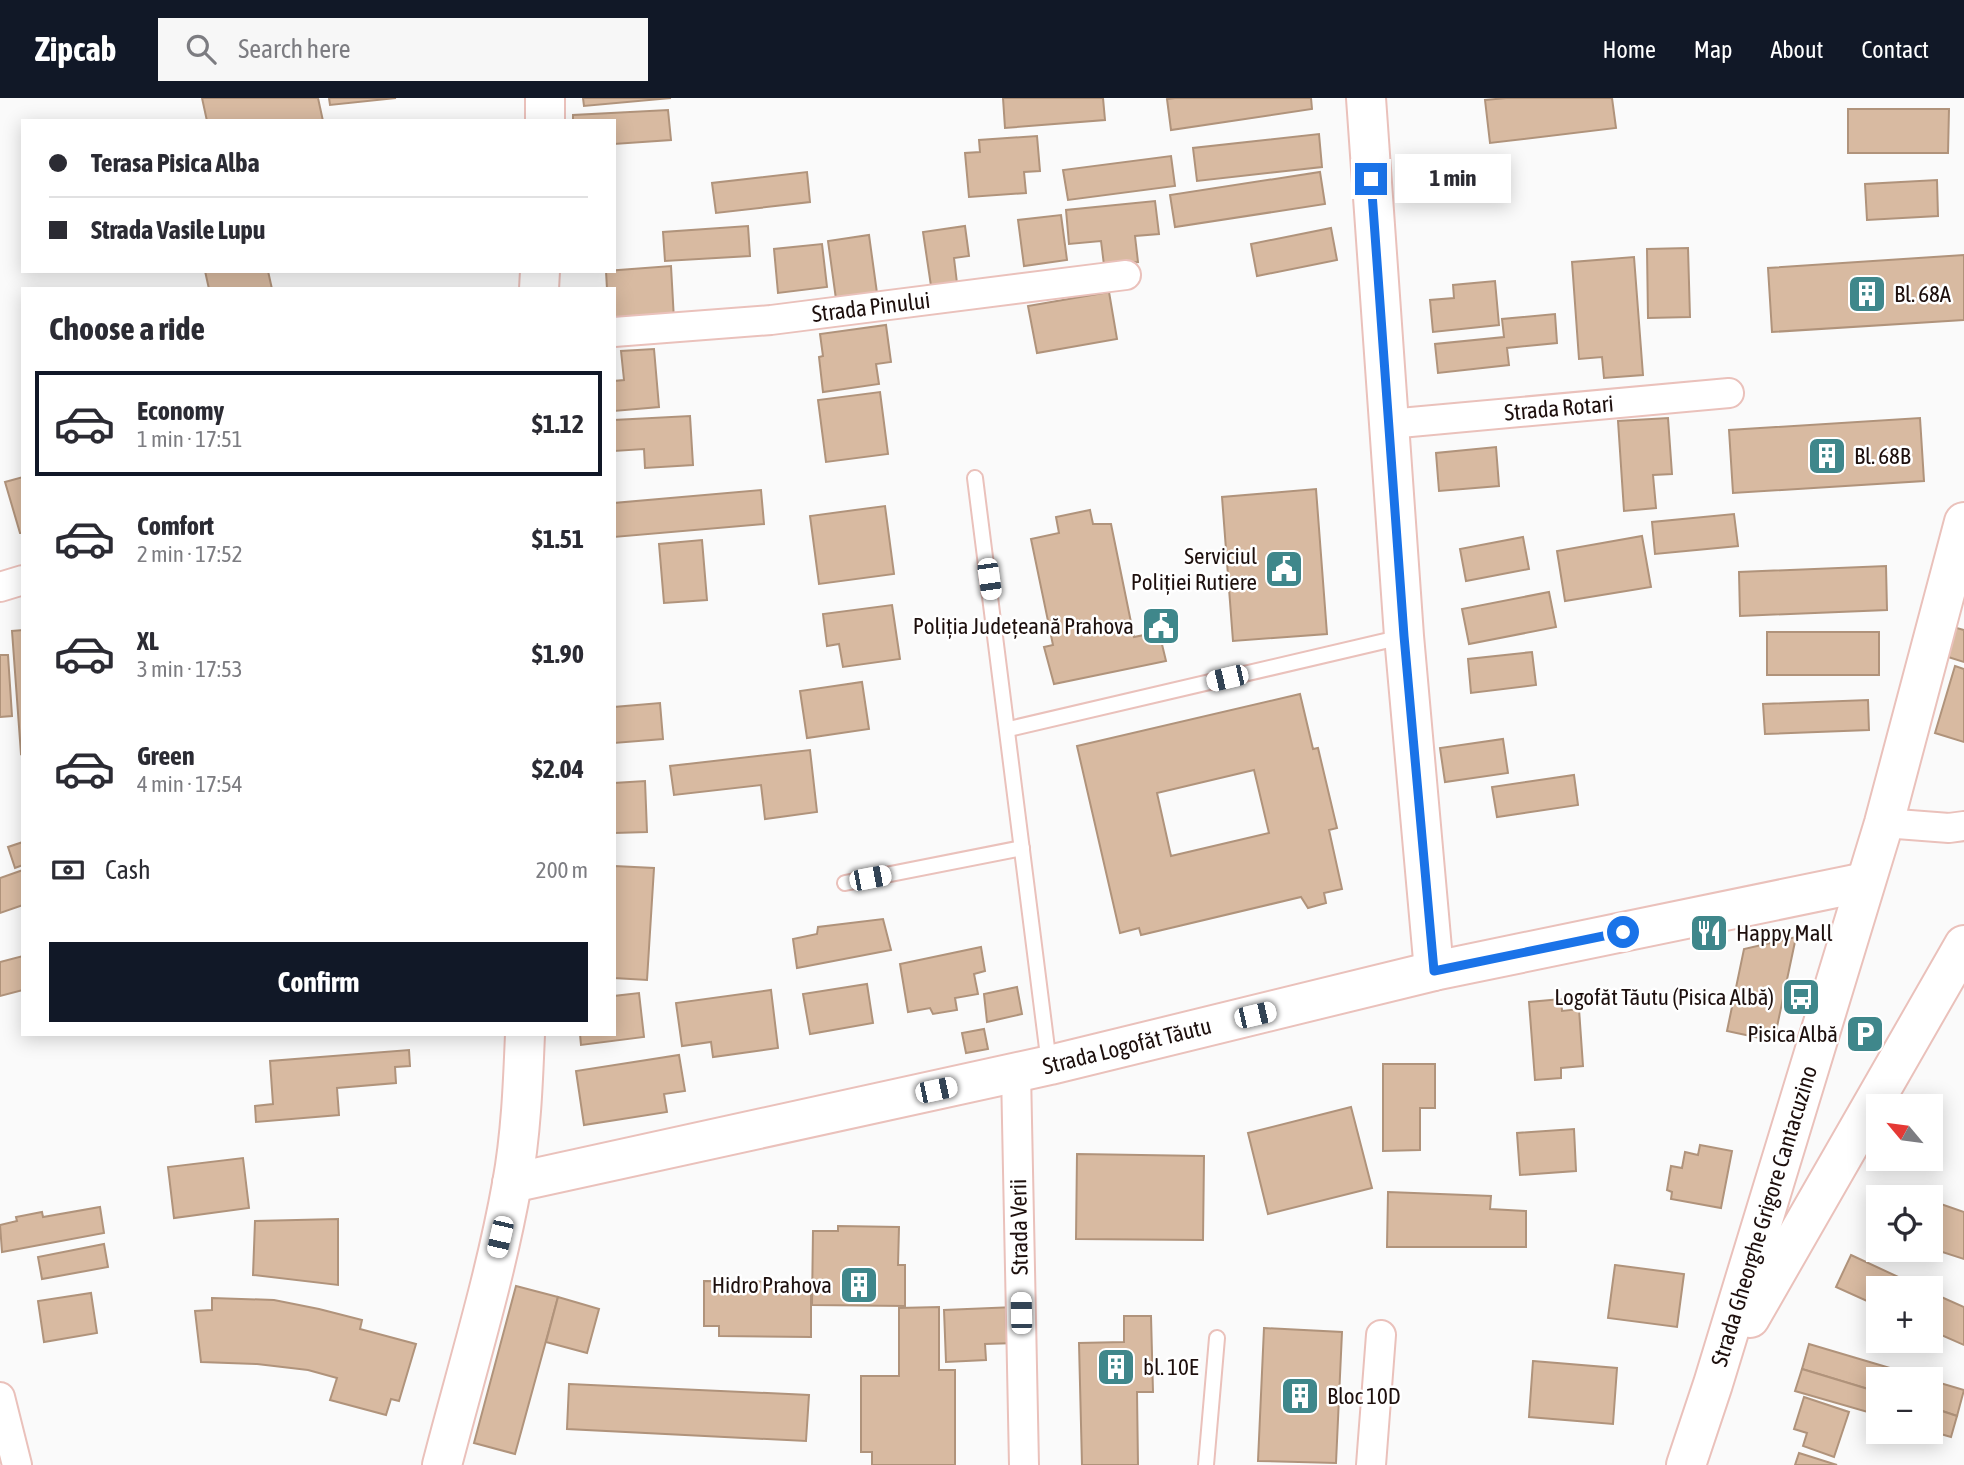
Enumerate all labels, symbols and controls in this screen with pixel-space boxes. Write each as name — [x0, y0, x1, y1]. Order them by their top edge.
search box — [158, 18, 648, 81]
text: Zipcab — [35, 30, 116, 68]
icon: search — [182, 30, 220, 68]
text: Search here — [238, 34, 350, 64]
text: Home — [1602, 36, 1656, 63]
text: Map — [1694, 36, 1732, 63]
text: About — [1770, 36, 1823, 63]
text: Contact — [1861, 36, 1929, 63]
text: Terasa Pisica Alba — [91, 148, 260, 178]
callout: 1 min — [1396, 154, 1511, 204]
route end — [1355, 163, 1387, 195]
text: 1 min — [1430, 165, 1476, 191]
text: Strada Vasile Lupu — [91, 215, 265, 245]
building icon: Bl. 68A — [1846, 273, 1888, 315]
place label: Bl. 68A — [1894, 281, 1952, 307]
street label: Strada Pinului — [810, 287, 932, 327]
text: Choose a ride — [49, 310, 205, 347]
street label: Strada Rotari — [1503, 390, 1615, 426]
icon: car — [53, 392, 116, 455]
text: Economy — [137, 396, 224, 426]
text: $1.12 — [532, 409, 584, 439]
text: 1 min · 17:51 — [137, 426, 243, 452]
building icon: Bl. 68B — [1806, 435, 1848, 477]
place label: Bl. 68B — [1854, 443, 1911, 469]
icon: car — [53, 507, 116, 570]
text: Comfort — [137, 511, 214, 541]
text: $1.51 — [532, 524, 584, 554]
text: 2 min · 17:52 — [137, 541, 243, 567]
place label: Serviciul Poliției Rutiere — [1131, 543, 1257, 595]
public building icon: Serviciul Poliției Rutiere — [1263, 548, 1305, 590]
car — [976, 557, 1003, 601]
public building icon: Poliția Județeană Prahova — [1140, 605, 1182, 647]
place label: Poliția Județeană Prahova — [913, 613, 1134, 639]
icon: car — [53, 622, 116, 685]
text: XL — [137, 626, 159, 656]
text: $1.90 — [532, 639, 584, 669]
text: 3 min · 17:53 — [137, 656, 243, 682]
car — [1205, 663, 1250, 693]
icon: car — [53, 737, 116, 800]
text: Green — [137, 741, 195, 771]
text: $2.04 — [532, 754, 584, 784]
text: 4 min · 17:54 — [137, 771, 243, 797]
icon: cash — [49, 851, 87, 889]
text: Cash — [105, 855, 151, 885]
text: 200 m — [536, 857, 588, 883]
car — [848, 864, 893, 892]
restaurant icon: Happy Mall — [1688, 912, 1730, 954]
route start — [1607, 916, 1639, 948]
place label: Happy Mall — [1736, 920, 1833, 946]
button: Confirm — [49, 942, 588, 1022]
bus stop icon: Logofăt Tăutu (Pisica Albă) — [1780, 976, 1822, 1018]
place label: Logofăt Tăutu (Pisica Albă) — [1554, 984, 1774, 1010]
car — [1233, 1000, 1278, 1030]
street label: Strada Logofăt Tăutu — [1040, 1012, 1214, 1080]
parking icon: Pisica Albă — [1844, 1013, 1886, 1055]
place label: Pisica Albă — [1747, 1021, 1838, 1047]
street label: Strada Gheorghe Grigore Cantacuzino — [1706, 1063, 1822, 1369]
car — [914, 1075, 959, 1105]
north arrow — [1866, 1094, 1942, 1171]
map controls — [1866, 1094, 1943, 1444]
street label: Strada Verii — [1005, 1179, 1033, 1275]
button: locate — [1866, 1185, 1943, 1262]
car — [486, 1214, 515, 1260]
building icon: Hidro Prahova — [838, 1264, 880, 1306]
place label: Hidro Prahova — [712, 1272, 832, 1298]
button: + — [1866, 1276, 1943, 1353]
car — [1011, 1292, 1032, 1334]
building icon: bl. 10E — [1095, 1346, 1137, 1388]
place label: bl. 10E — [1143, 1354, 1199, 1380]
button: − — [1866, 1367, 1943, 1444]
building icon: Bloc 10D — [1279, 1375, 1321, 1417]
place label: Bloc 10D — [1327, 1383, 1401, 1409]

